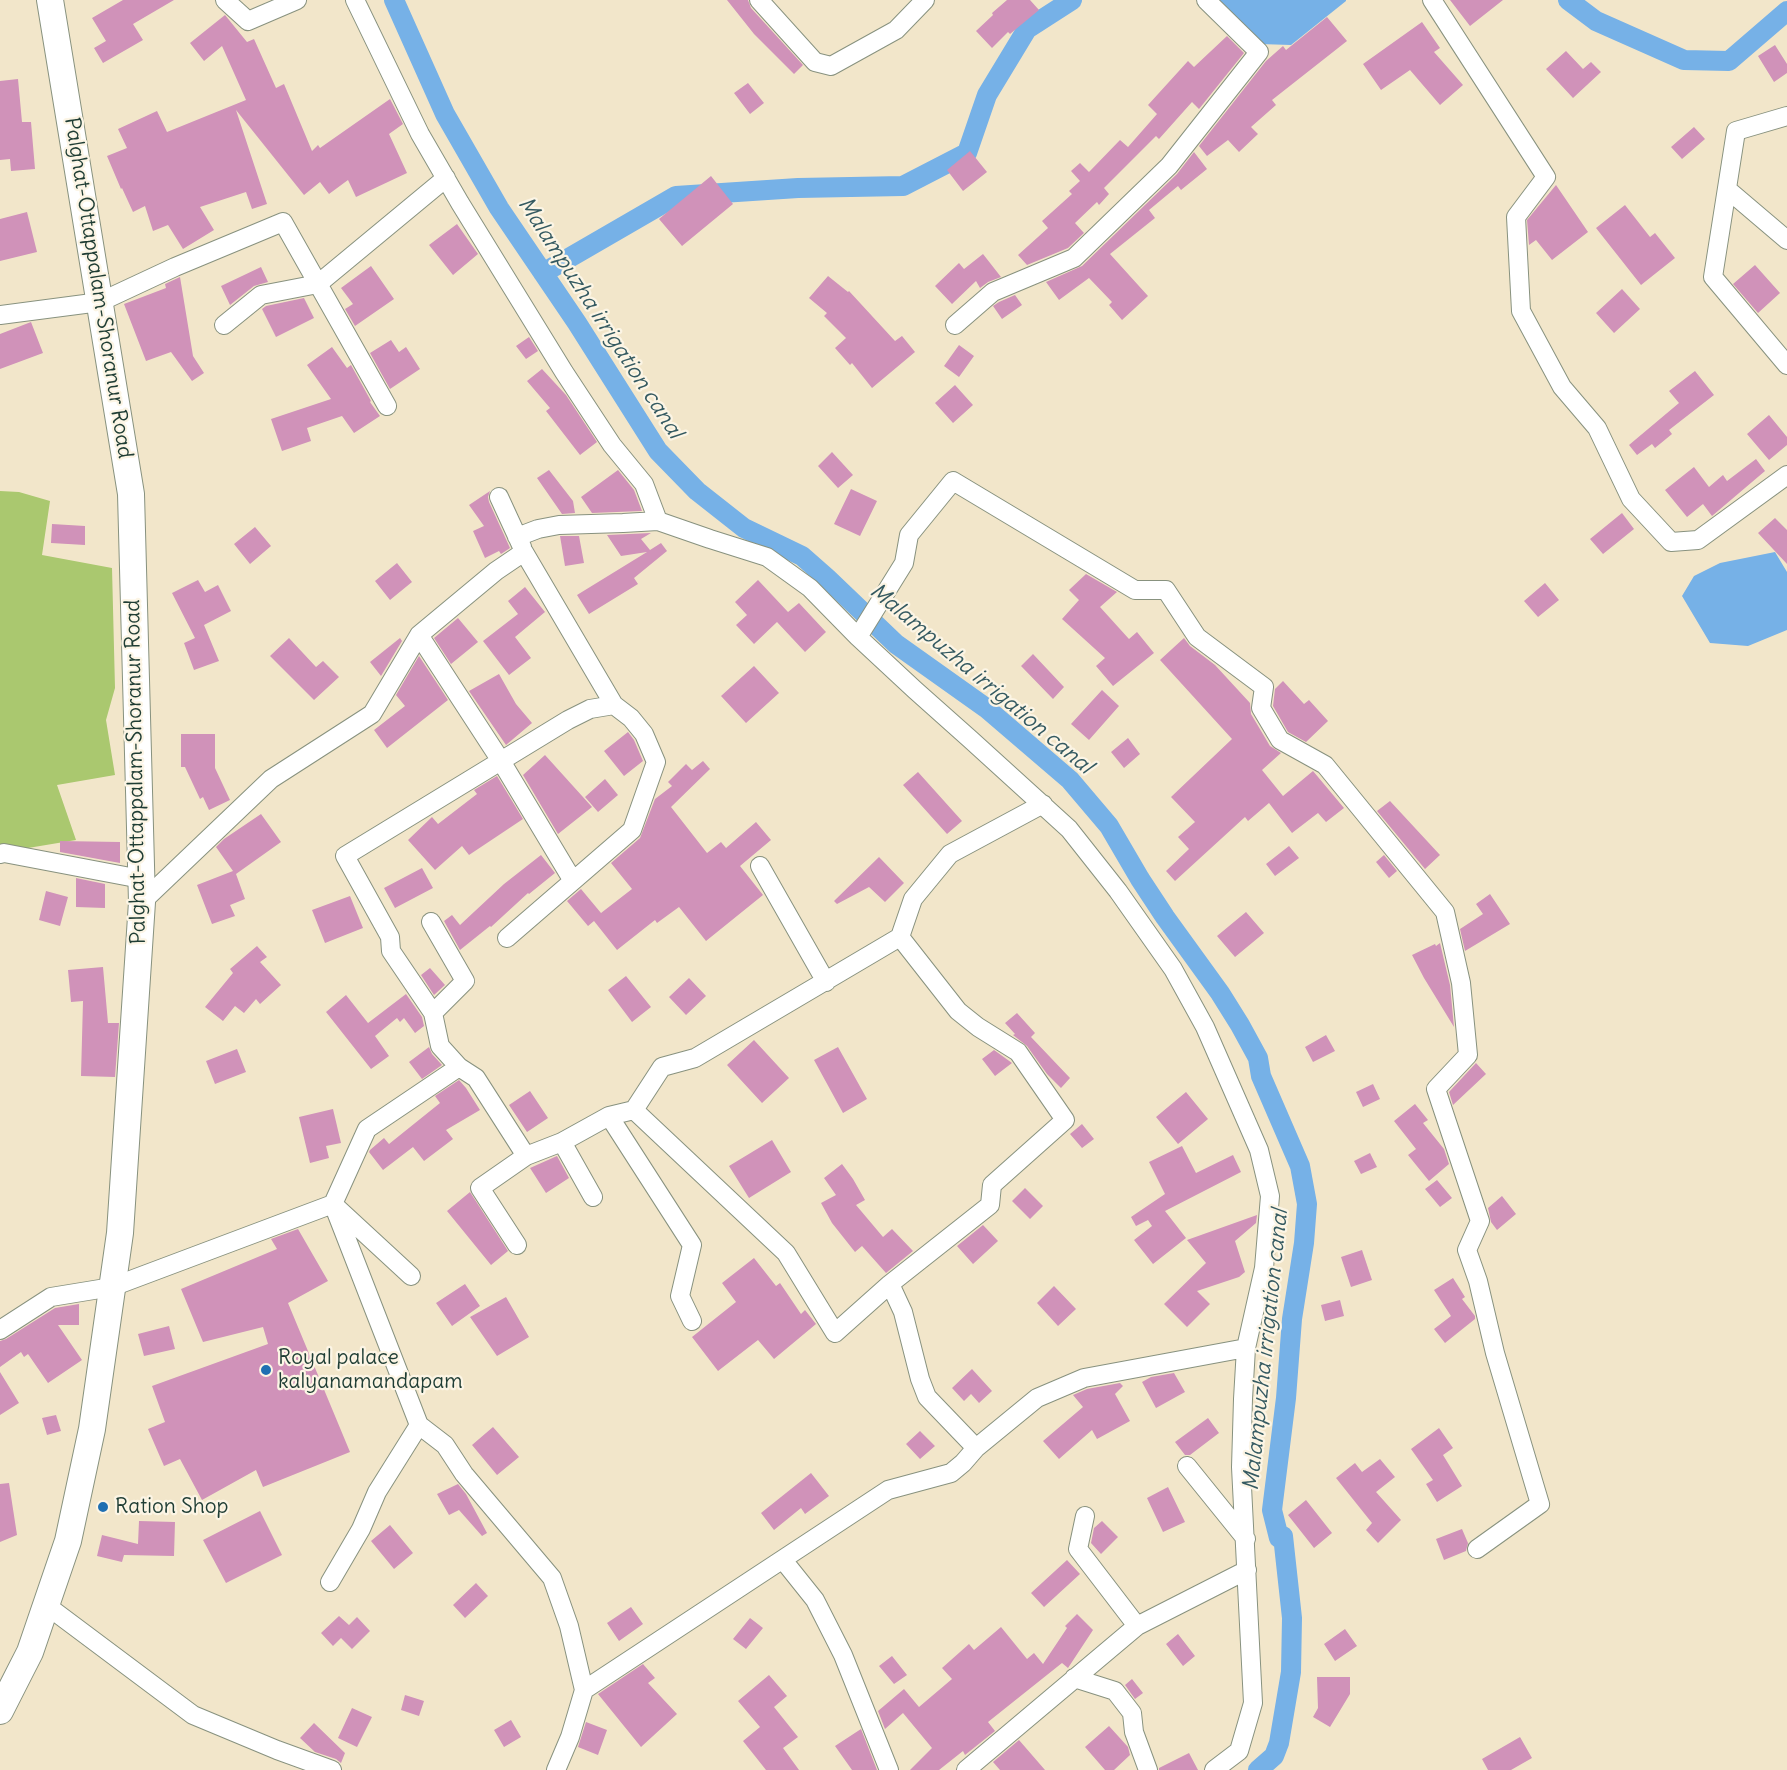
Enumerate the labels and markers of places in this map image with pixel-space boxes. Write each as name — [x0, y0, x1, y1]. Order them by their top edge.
place label: Royal palace kalyanamandapam — [278, 1345, 463, 1395]
marker: Royal palace kalyanamandapam — [259, 1363, 273, 1377]
place label: Ration Shop — [115, 1494, 229, 1520]
marker: Ration Shop — [96, 1500, 110, 1514]

